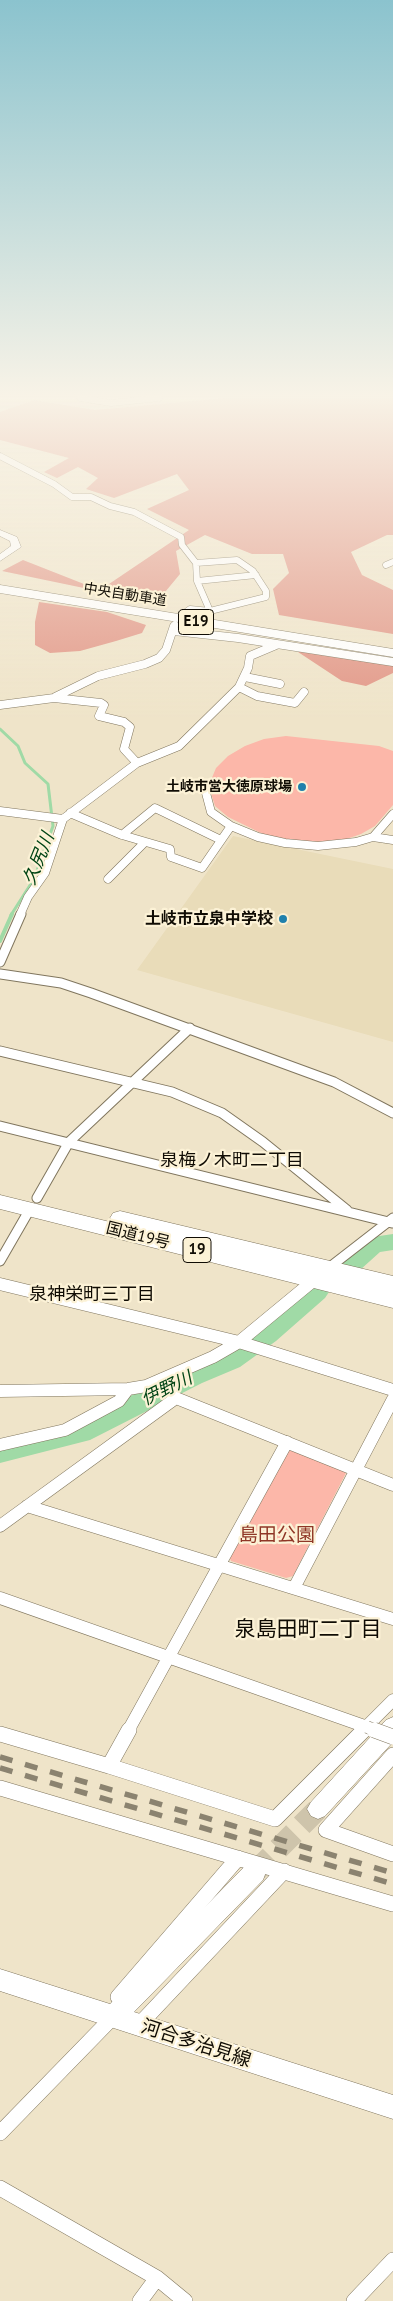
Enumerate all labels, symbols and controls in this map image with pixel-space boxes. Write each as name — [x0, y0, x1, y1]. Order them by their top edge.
street label: 中央自動車道 — [82, 580, 168, 610]
road number: E19 — [178, 610, 214, 634]
place label: 土岐市営大徳原球場 — [166, 779, 292, 795]
marker: 土岐市営大徳原球場 — [296, 781, 308, 793]
water label: 久尻川 — [19, 830, 59, 888]
place label: 土岐市立泉中学校 — [145, 909, 273, 929]
marker: 土岐市立泉中学校 — [277, 913, 289, 925]
district label: 泉梅ノ木町二丁目 — [160, 1150, 304, 1172]
street label: 国道19号 — [104, 1219, 172, 1253]
road number: 19 — [183, 1238, 211, 1262]
district label: 泉神栄町三丁目 — [29, 1284, 155, 1306]
water label: 伊野川 — [138, 1367, 196, 1411]
park label: 島田公園 — [239, 1525, 315, 1547]
district label: 泉島田町二丁目 — [235, 1617, 381, 1643]
street label: 河合多治見線 — [138, 2016, 254, 2072]

